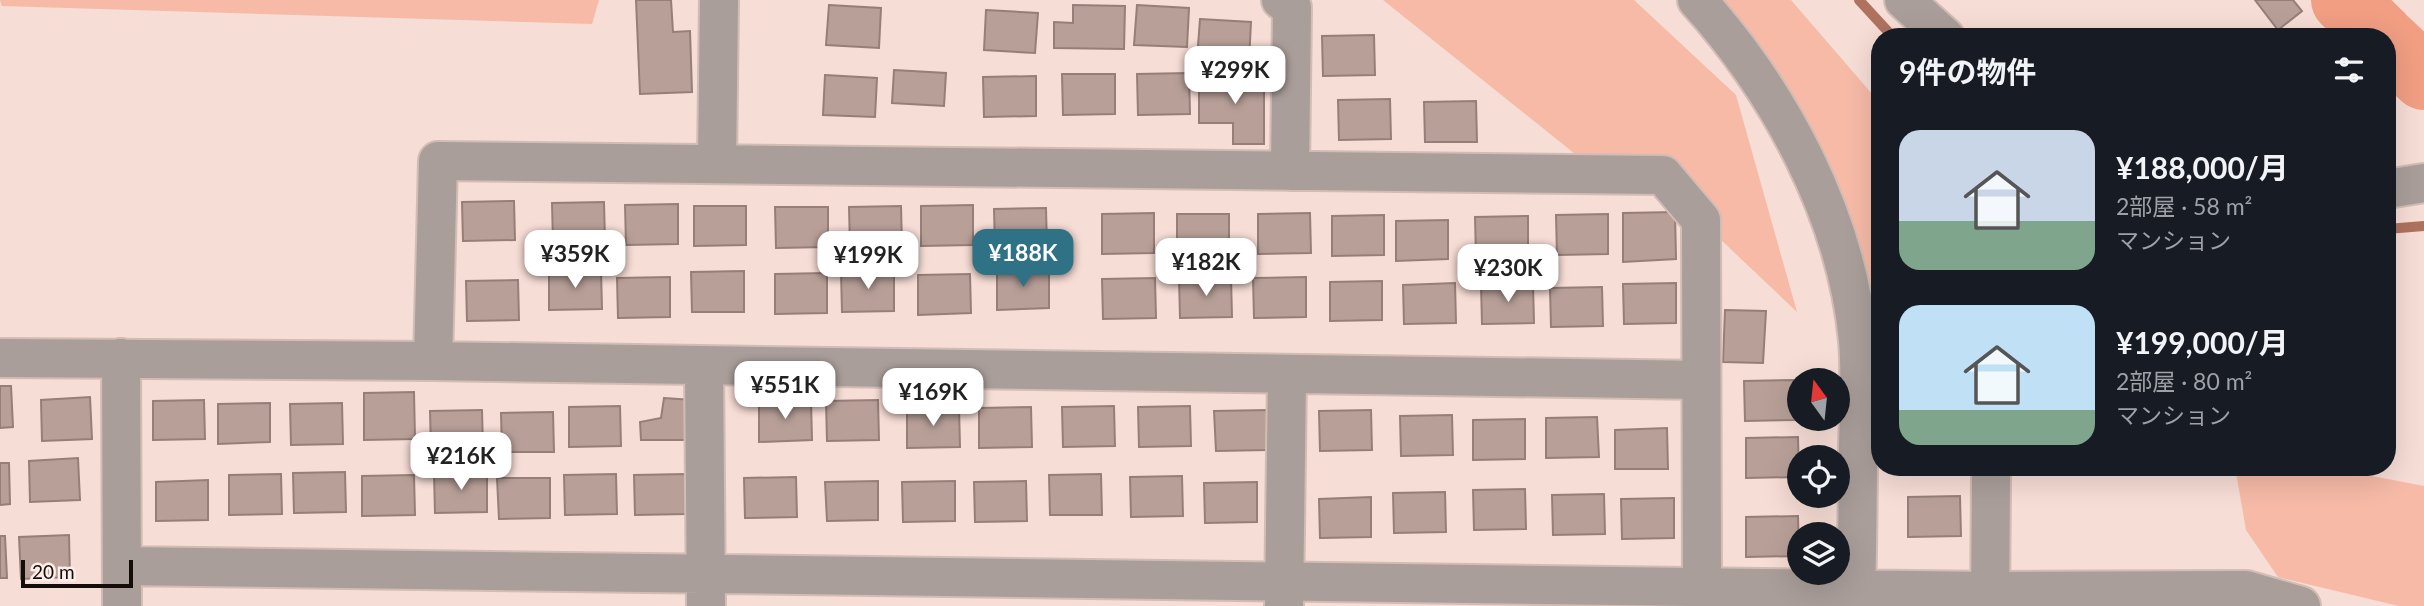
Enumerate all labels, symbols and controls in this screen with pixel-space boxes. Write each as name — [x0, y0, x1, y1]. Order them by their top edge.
pin: ¥299K — [1186, 46, 1284, 106]
icon: filters — [2330, 51, 2368, 89]
text: 9件の物件 — [1899, 53, 2036, 89]
text: ¥299K — [1200, 55, 1270, 83]
text: ¥188,000/月 — [2116, 149, 2289, 185]
icon: home — [1955, 158, 2039, 242]
text: 2部屋 · 58 m² — [2116, 192, 2252, 220]
text: マンション — [2116, 226, 2231, 254]
pin: ¥359K — [526, 230, 624, 290]
pin: ¥188K — [974, 230, 1072, 289]
pin: ¥199K — [819, 232, 917, 291]
text: ¥188K — [988, 238, 1058, 266]
pin: ¥182K — [1157, 238, 1255, 298]
text: ¥359K — [540, 239, 610, 267]
text: ¥199K — [833, 240, 903, 268]
pin: ¥230K — [1459, 244, 1557, 304]
text: ¥182K — [1171, 247, 1241, 275]
text: ¥230K — [1473, 253, 1543, 281]
text: ¥199,000/月 — [2116, 324, 2289, 360]
icon: home — [1955, 333, 2039, 417]
pin: ¥551K — [736, 362, 834, 421]
text: 2部屋 · 80 m² — [2116, 367, 2252, 395]
pin: ¥169K — [884, 368, 982, 428]
north arrow — [1787, 368, 1850, 430]
map controls — [1787, 368, 1850, 585]
text: ¥551K — [750, 370, 820, 398]
text: ¥169K — [898, 377, 968, 405]
text: マンション — [2116, 401, 2231, 429]
pin: ¥216K — [412, 433, 510, 492]
text: ¥216K — [426, 441, 496, 469]
button: locate — [1787, 445, 1850, 508]
button: layers — [1787, 522, 1850, 585]
scale bar — [21, 557, 133, 589]
text: 20 m — [32, 560, 75, 583]

